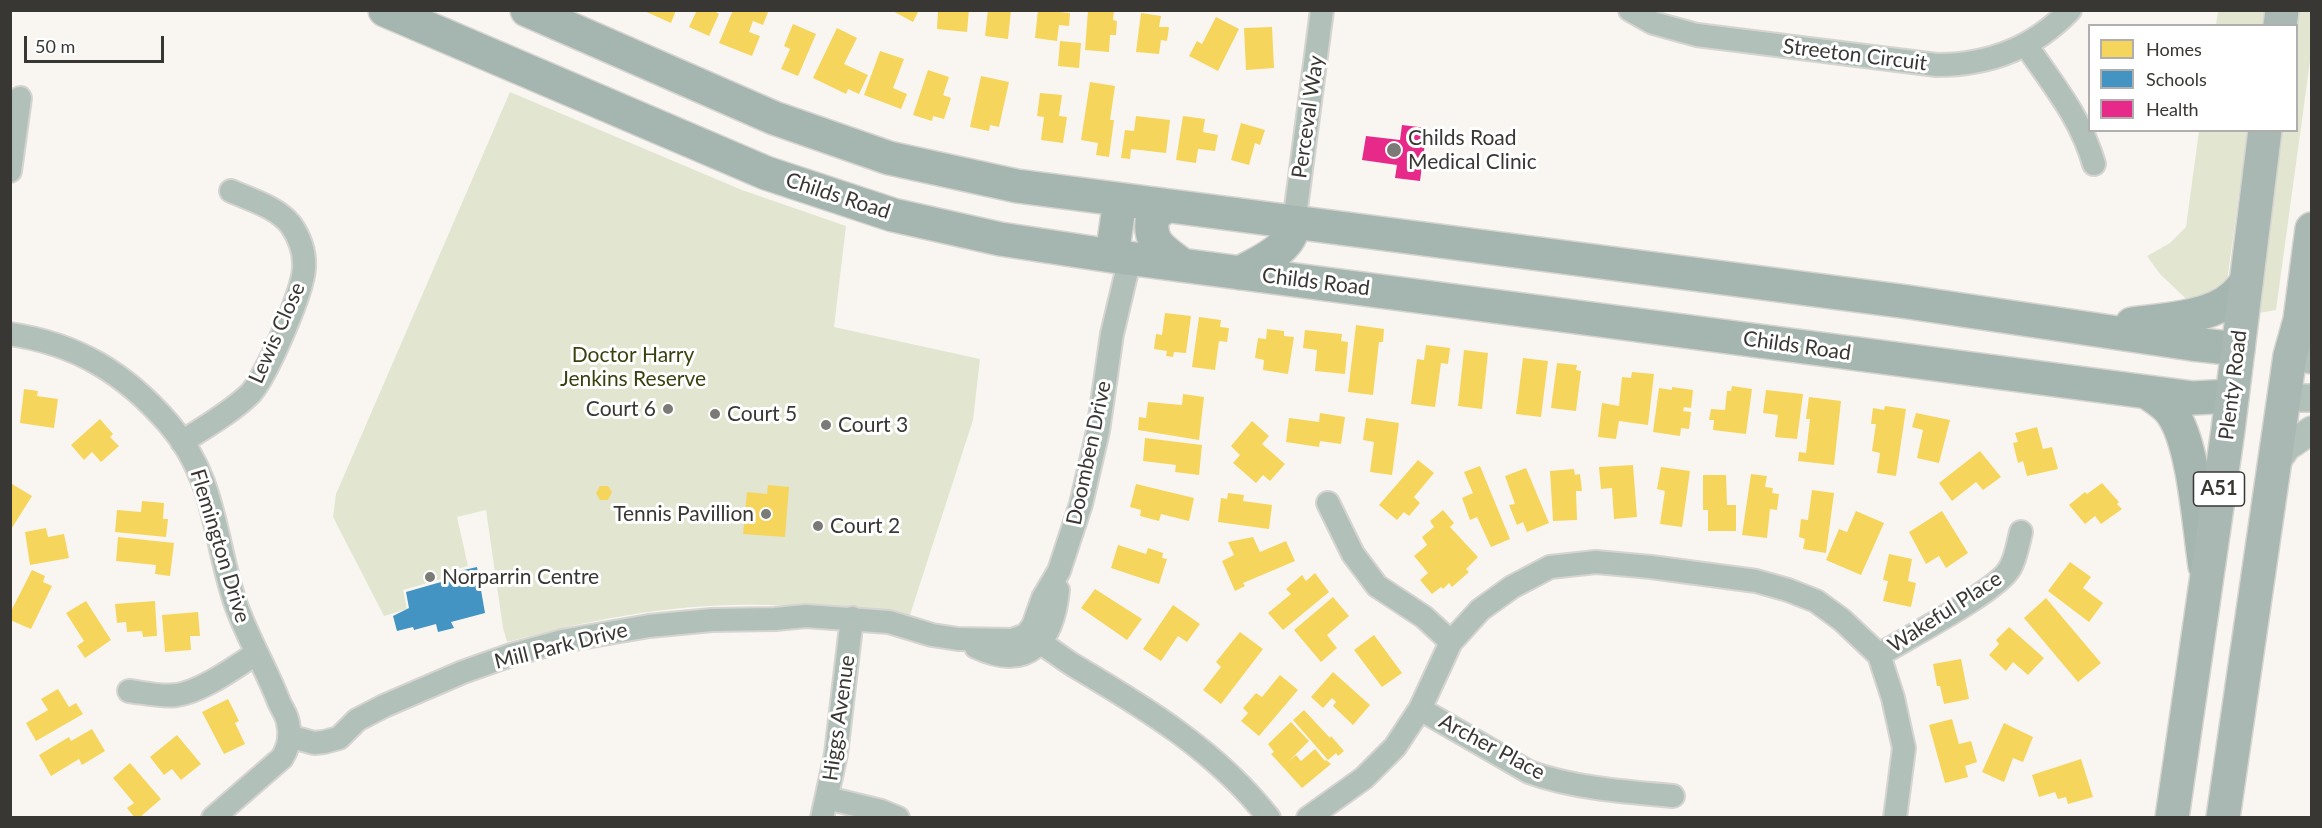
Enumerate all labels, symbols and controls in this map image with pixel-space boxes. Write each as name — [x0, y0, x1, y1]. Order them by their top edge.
scale bar — [27, 24, 166, 62]
legend — [2088, 24, 2298, 132]
street label: Streeton Circuit — [1782, 34, 1928, 76]
text: 50 m — [35, 35, 75, 57]
text: Homes — [2146, 38, 2202, 60]
street label: Perceval Way — [1287, 54, 1329, 180]
text: Schools — [2146, 68, 2207, 90]
text: Health — [2146, 98, 2199, 120]
place label: Childs Road Medical Clinic — [1408, 125, 1537, 175]
marker: Childs Road Medical Clinic — [1385, 141, 1403, 159]
street label: Childs Road — [782, 167, 894, 225]
street label: Childs Road — [1261, 263, 1371, 301]
street label: Lewis Close — [244, 279, 310, 387]
street label: Childs Road — [1742, 326, 1852, 366]
street label: Plenty Road — [2214, 329, 2252, 441]
park label: Doctor Harry Jenkins Reserve — [560, 342, 706, 392]
street label: Doomben Drive — [1061, 379, 1117, 527]
place label: Court 6 — [586, 396, 656, 422]
place label: Court 5 — [727, 401, 797, 427]
marker: Court 6 — [661, 402, 675, 416]
marker: Court 5 — [708, 407, 722, 421]
place label: Court 3 — [838, 412, 908, 438]
marker: Court 3 — [819, 418, 833, 432]
street label: Flemington Drive — [185, 466, 255, 626]
road number: A51 — [2194, 472, 2244, 506]
place label: Tennis Pavillion — [613, 501, 754, 527]
marker: Tennis Pavillion — [759, 507, 773, 521]
place label: Court 2 — [830, 513, 900, 539]
marker: Court 2 — [811, 519, 825, 533]
place label: Norparrin Centre — [442, 564, 599, 590]
street label: Wakeful Place — [1883, 566, 2007, 658]
marker: Norparrin Centre — [423, 570, 437, 584]
street label: Mill Park Drive — [492, 617, 630, 675]
street label: Higgs Avenue — [818, 654, 860, 782]
street label: Archer Place — [1435, 709, 1549, 785]

